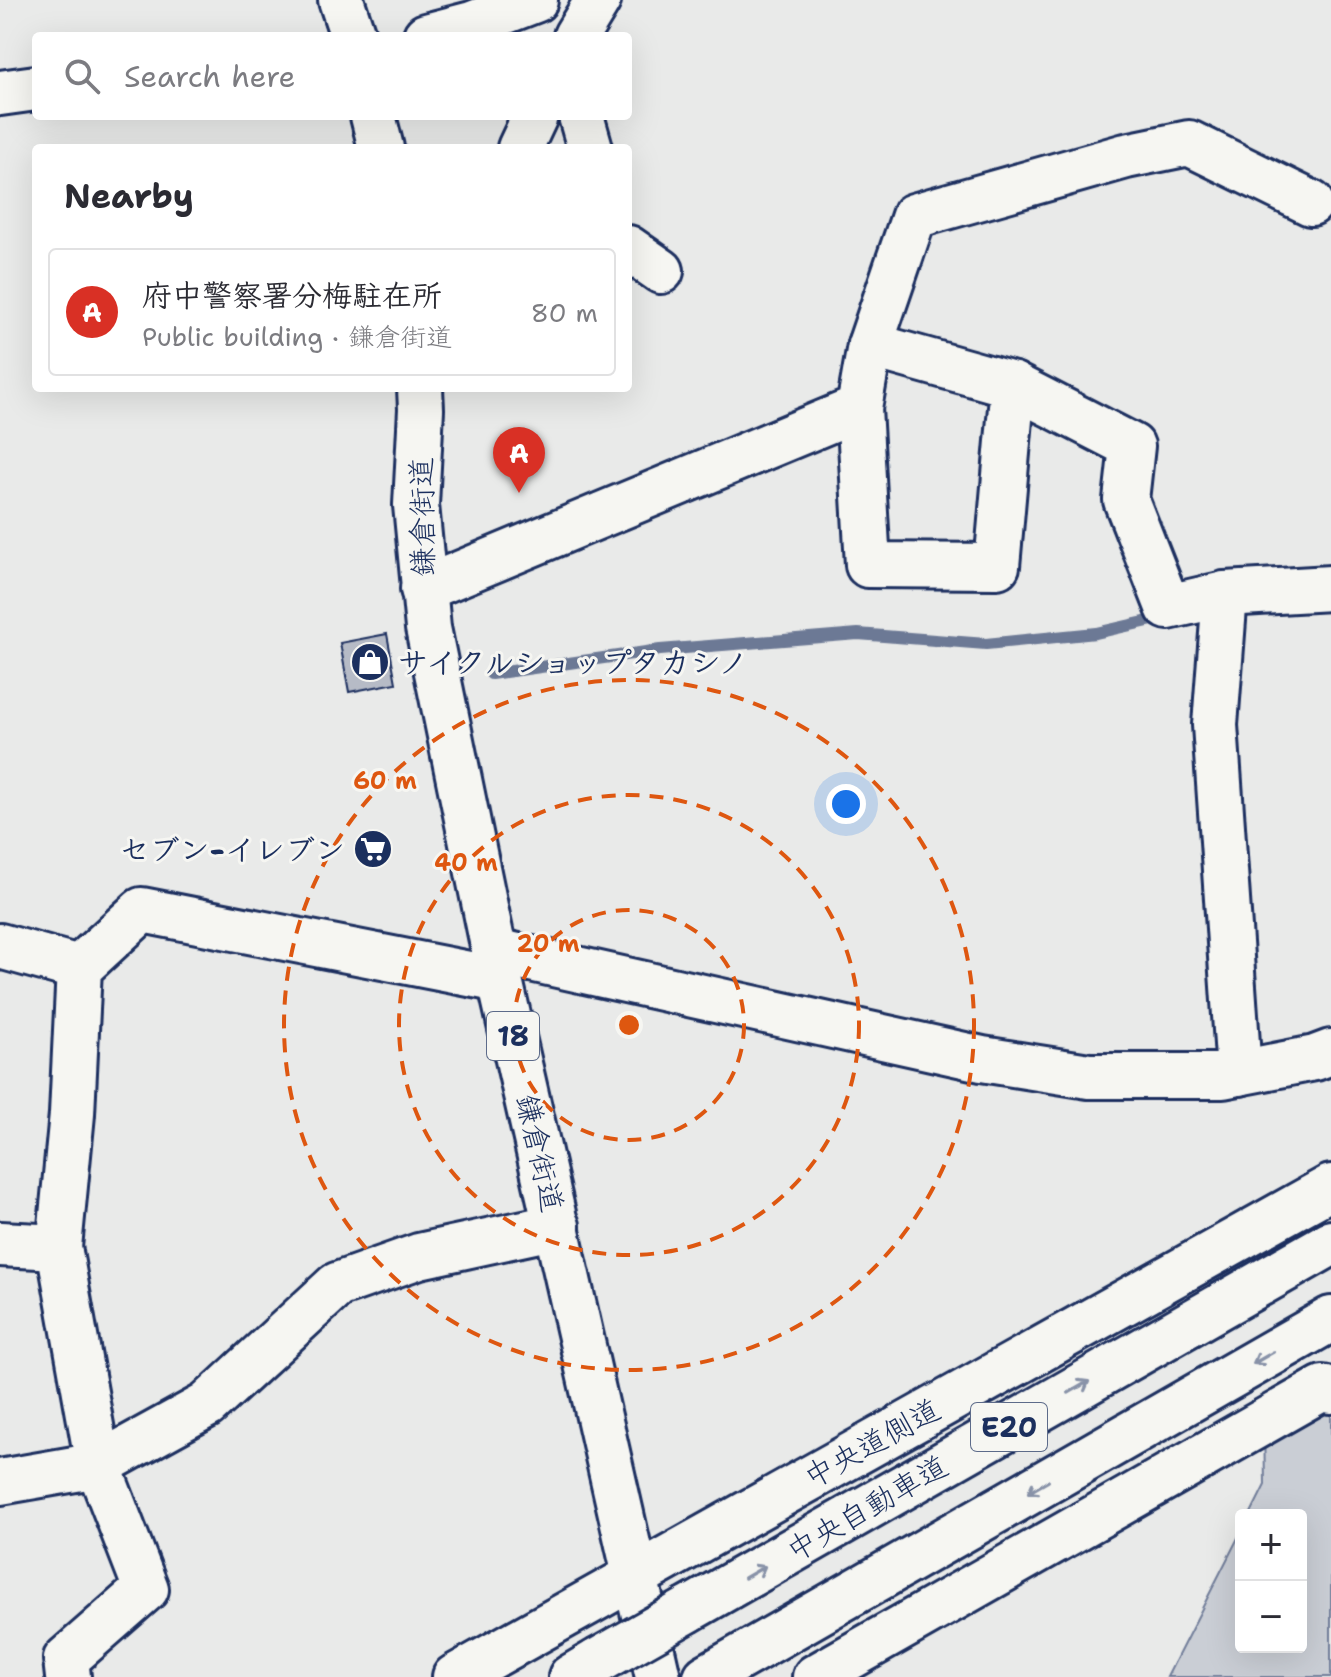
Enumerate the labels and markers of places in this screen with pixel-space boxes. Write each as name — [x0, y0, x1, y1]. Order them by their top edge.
pin: A — [493, 427, 545, 493]
shop icon: サイクルショップタカシノ — [349, 641, 391, 683]
place label: サイクルショップタカシノ — [398, 642, 748, 683]
supermarket icon: セブン-イレブン — [352, 828, 394, 870]
place label: セブン-イレブン — [119, 829, 345, 870]
centre of rings — [615, 1011, 643, 1039]

